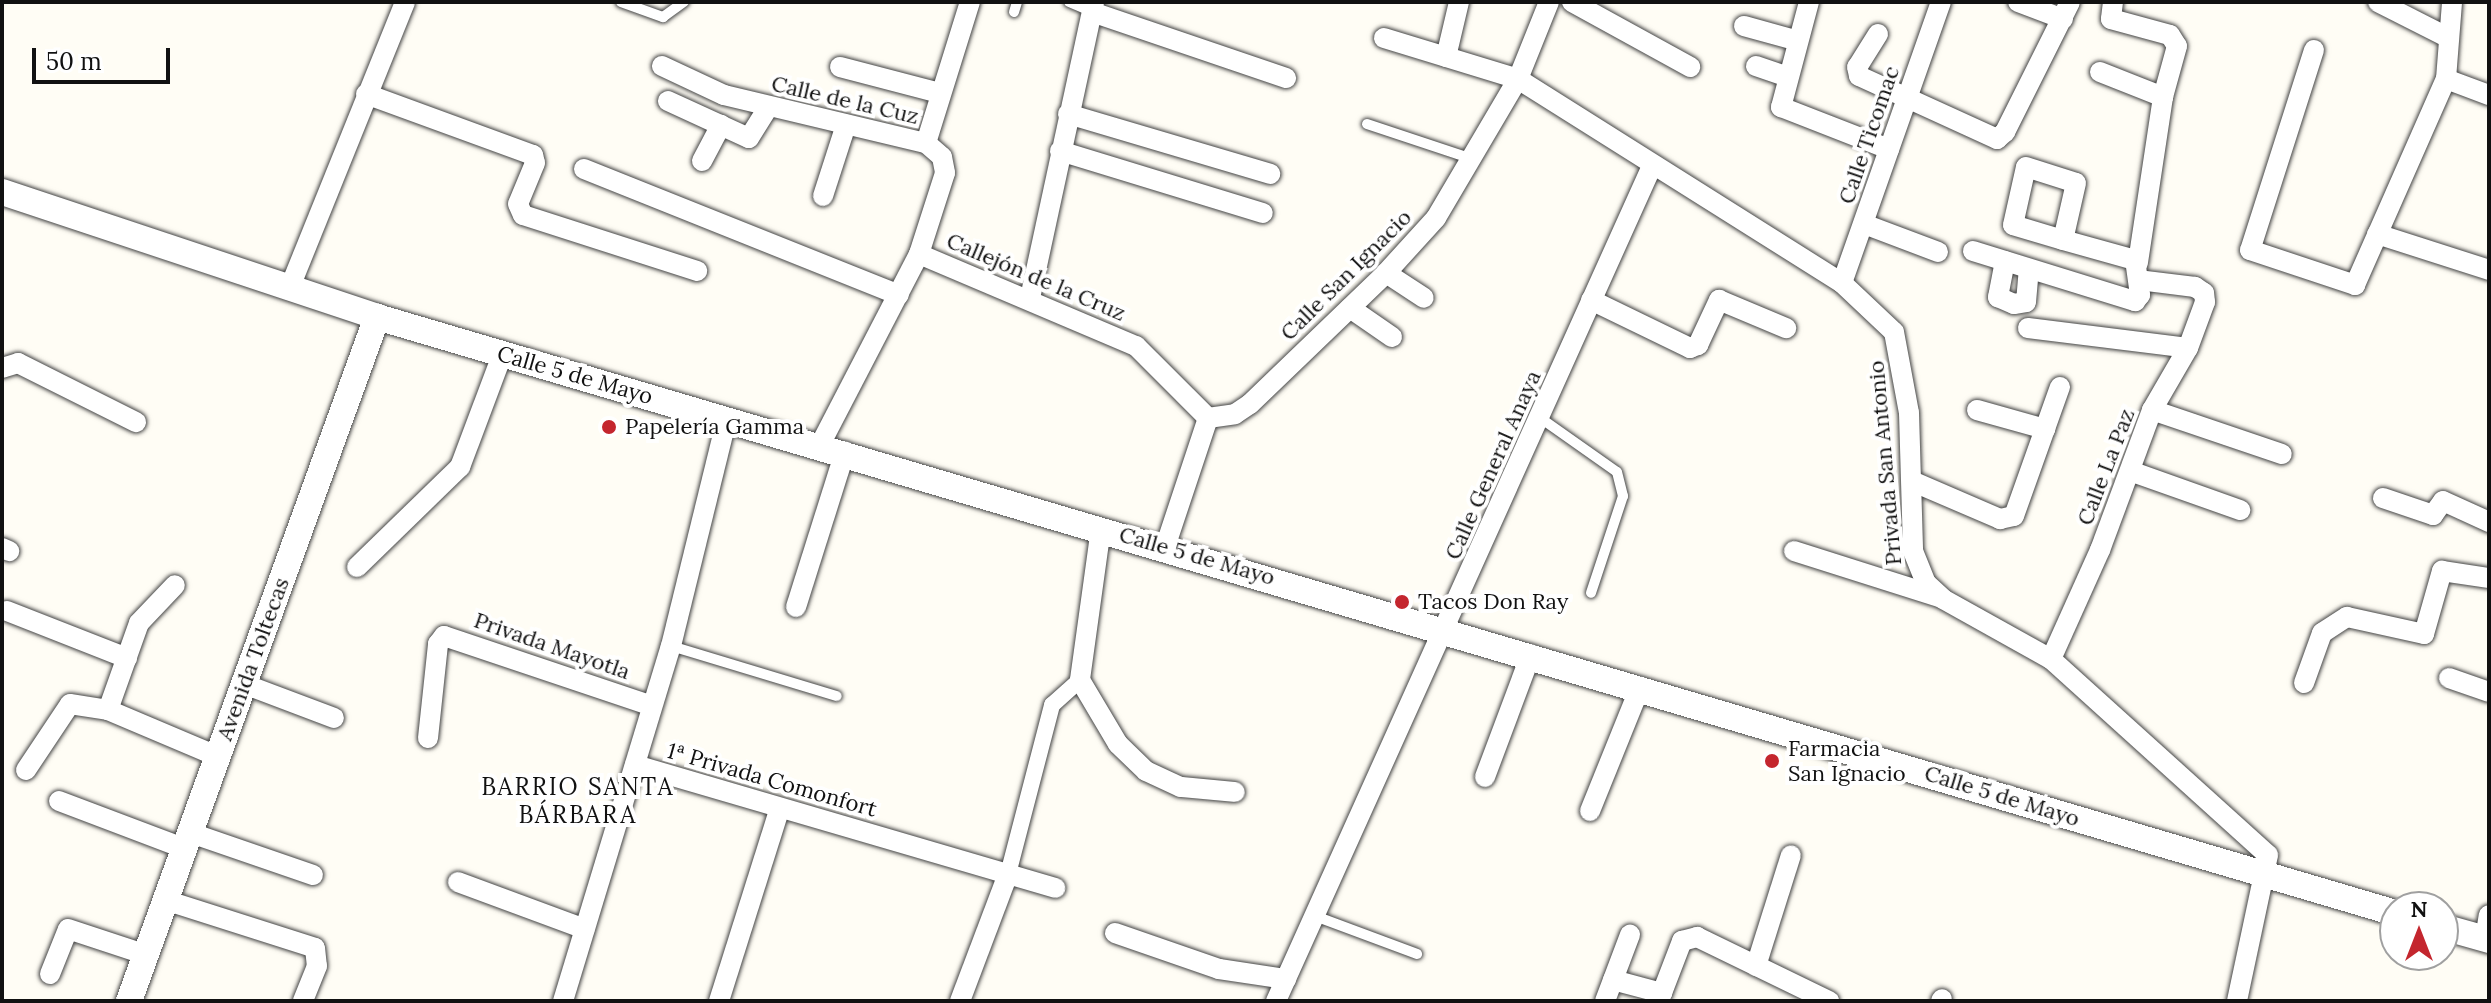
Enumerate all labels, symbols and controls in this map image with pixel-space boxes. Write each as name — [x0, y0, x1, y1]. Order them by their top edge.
scale bar — [36, 32, 174, 82]
text: 50 m — [46, 46, 102, 77]
street label: Calle Ticomac — [1833, 63, 1905, 207]
street label: Calle de la Cuz — [769, 70, 921, 130]
street label: Calle San Ignacio — [1275, 204, 1417, 346]
street label: Callejón de la Cruz — [943, 227, 1129, 327]
street label: Calle 5 de Mayo — [494, 340, 656, 410]
street label: Privada San Antonio — [1863, 360, 1907, 566]
street label: Calle General Anaya — [1439, 366, 1547, 564]
street label: Calle La Paz — [2072, 405, 2140, 529]
place label: Papelería Gamma — [625, 414, 804, 440]
marker: Papelería Gamma — [600, 418, 618, 436]
street label: Calle 5 de Mayo — [1116, 521, 1278, 591]
street label: Avenida Toltecas — [211, 574, 295, 744]
place label: Tacos Don Ray — [1418, 589, 1568, 615]
marker: Tacos Don Ray — [1393, 593, 1411, 611]
street label: Privada Mayotla — [471, 607, 633, 685]
place label: Farmacia San Ignacio — [1788, 735, 1906, 786]
street label: 1ª Privada Comonfort — [664, 737, 880, 823]
marker: Farmacia San Ignacio — [1763, 752, 1781, 770]
street label: Calle 5 de Mayo — [1921, 760, 2083, 832]
district label: BARRIO SANTA BÁRBARA — [481, 773, 675, 829]
north arrow — [2379, 891, 2459, 971]
text: N — [2410, 895, 2428, 923]

